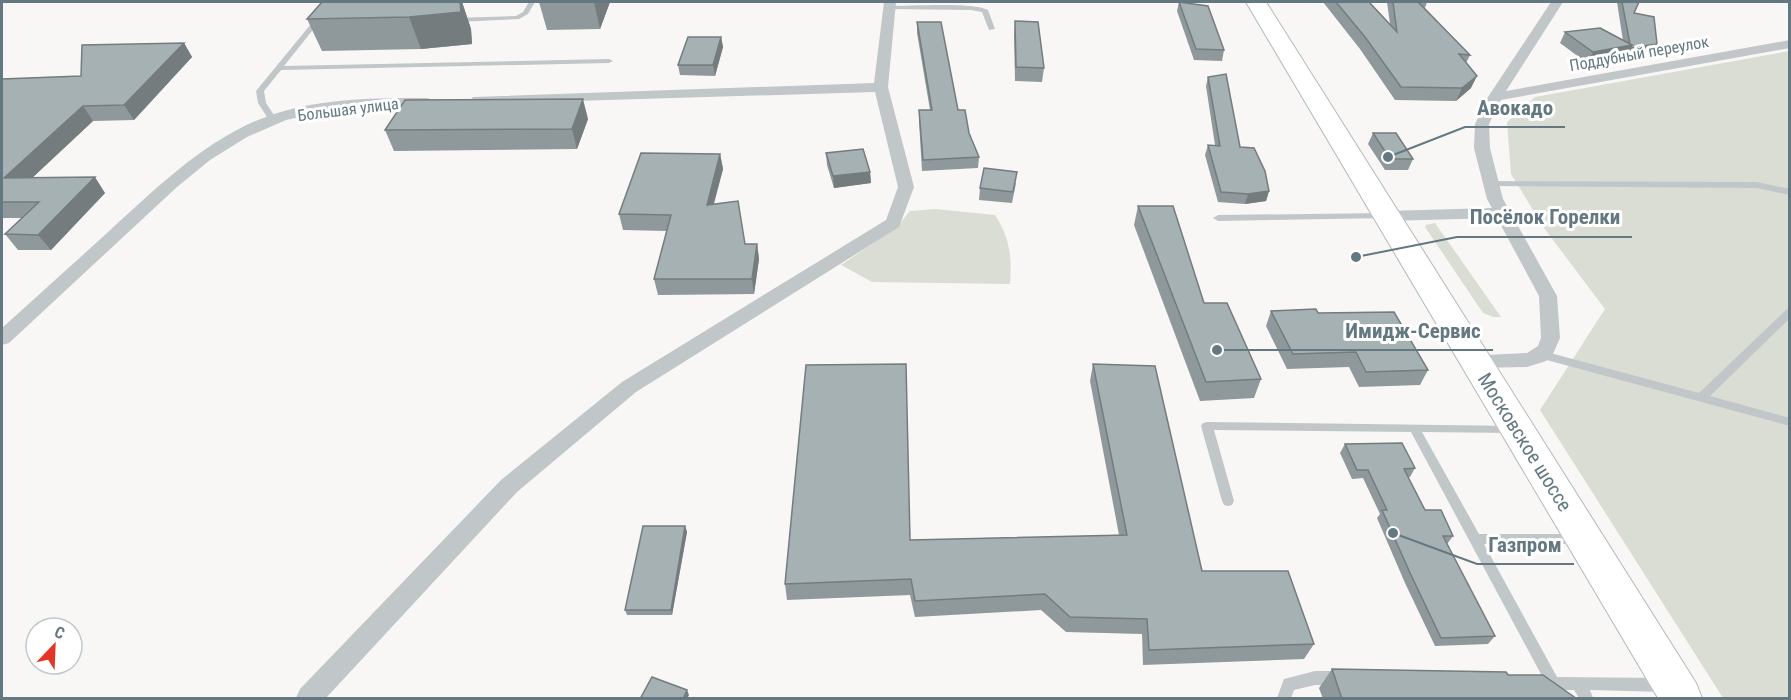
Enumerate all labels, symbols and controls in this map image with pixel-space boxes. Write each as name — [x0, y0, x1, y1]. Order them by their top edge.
street label: Поддубный переулок — [1568, 32, 1710, 75]
callout: Авокадо — [1465, 88, 1565, 127]
street label: Большая улица — [297, 94, 400, 125]
text: Авокадо — [1477, 96, 1553, 120]
callout: Посёлок Горелки — [1457, 198, 1632, 237]
text: Посёлок Горелки — [1470, 205, 1620, 229]
callout: Имидж-Сервис — [1334, 311, 1493, 350]
text: Имидж-Сервис — [1345, 319, 1481, 343]
street label: Московское шоссе — [1473, 368, 1577, 516]
callout: Газпром — [1477, 525, 1574, 564]
text: Газпром — [1488, 533, 1562, 557]
north arrow — [24, 616, 84, 676]
text: С — [52, 622, 68, 643]

